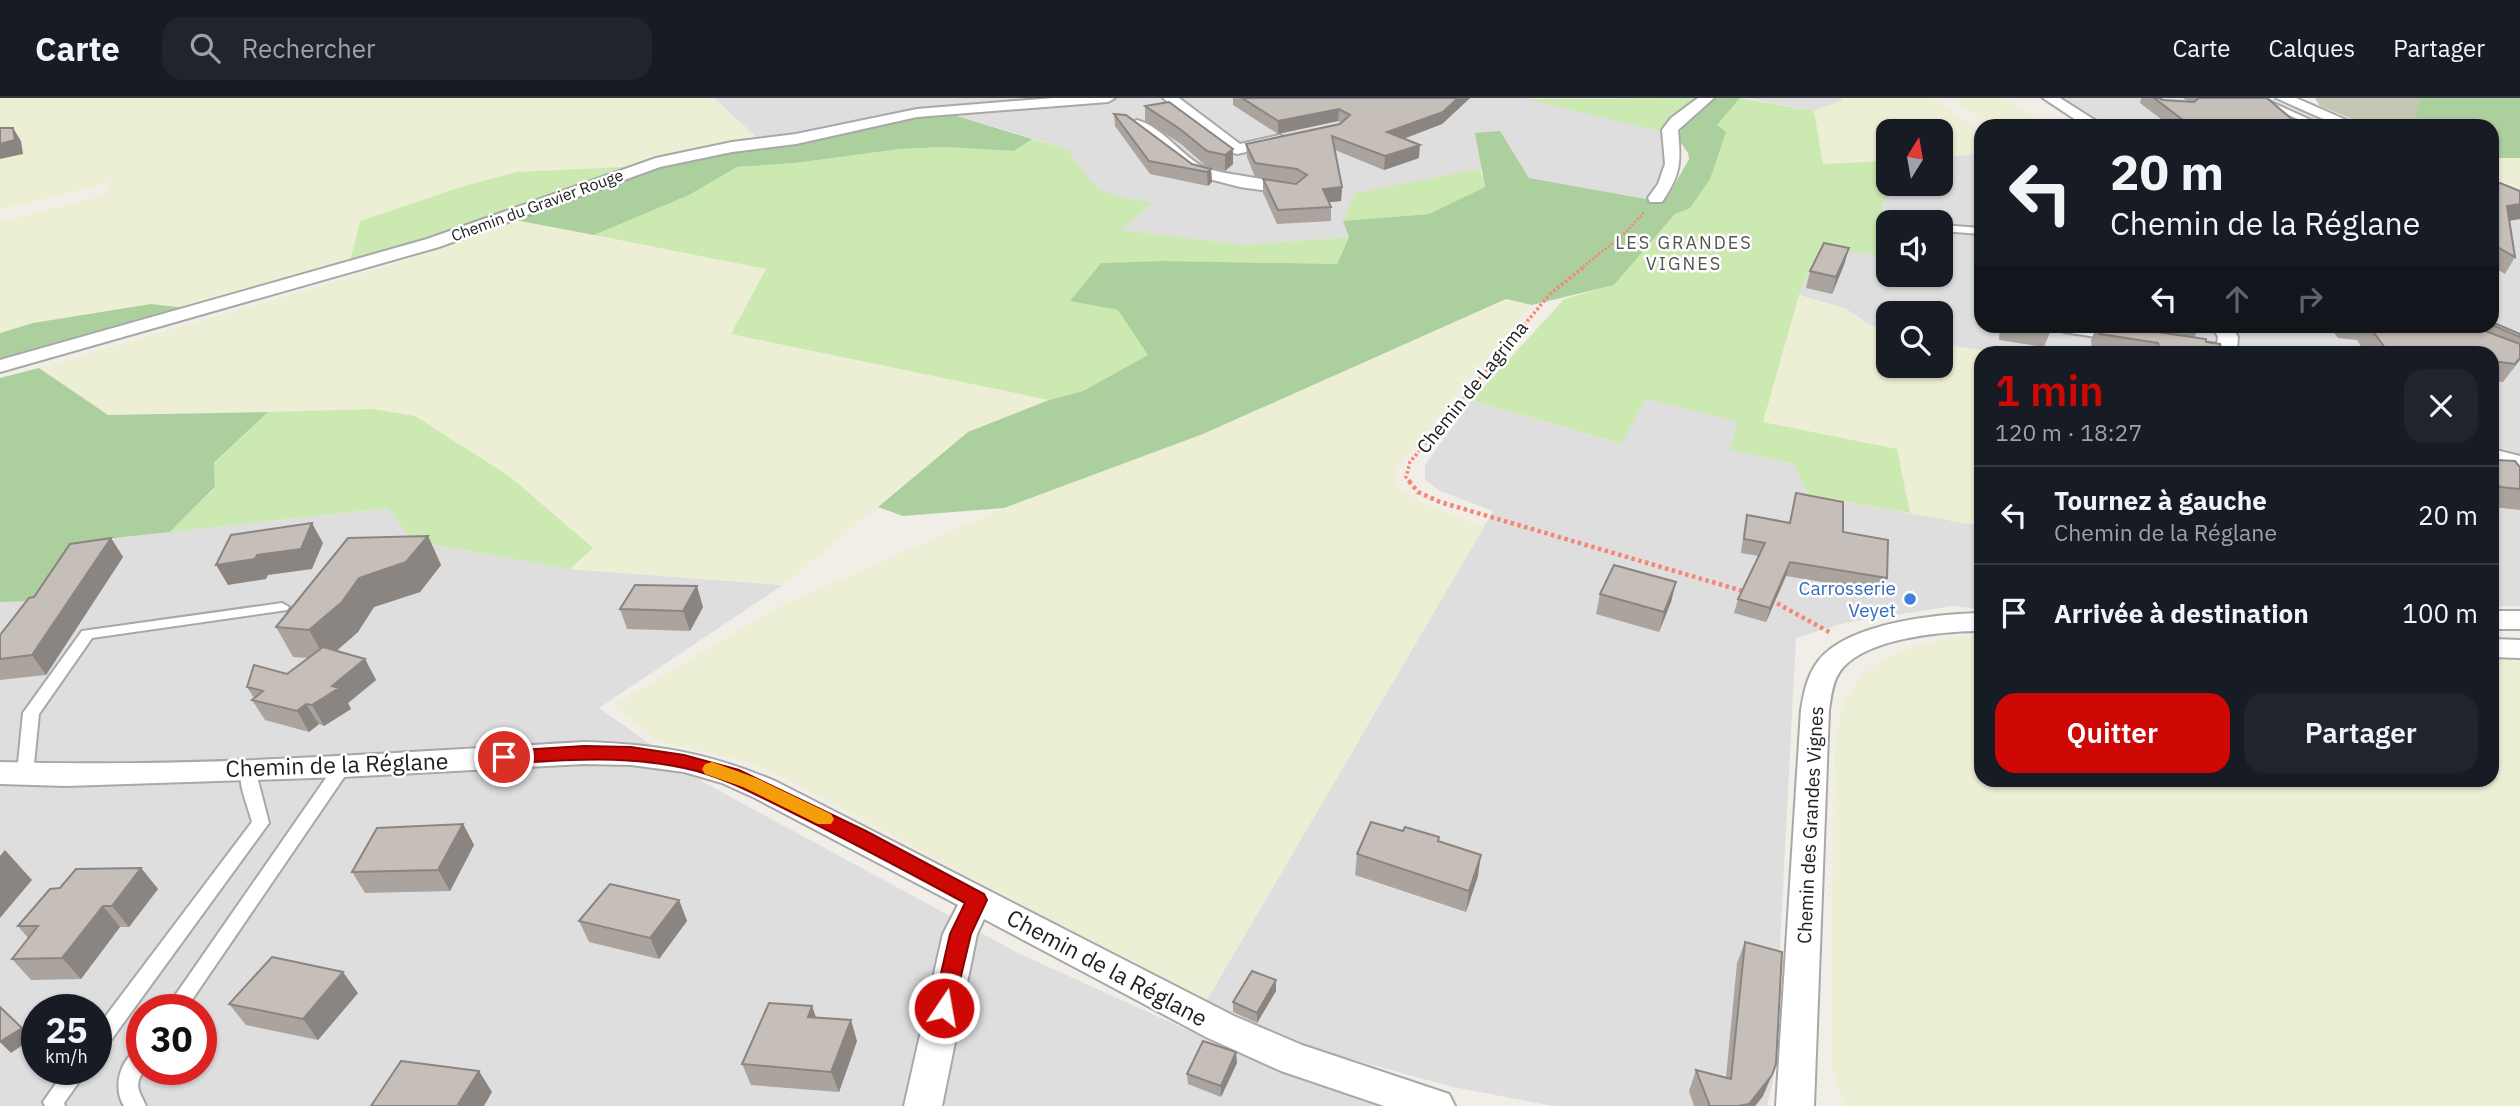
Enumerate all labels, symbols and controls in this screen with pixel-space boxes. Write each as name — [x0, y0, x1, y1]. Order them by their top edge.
search box — [162, 17, 652, 80]
text: Carte — [35, 27, 120, 70]
icon: search — [186, 29, 224, 67]
text: Rechercher — [242, 31, 376, 65]
text: Carte — [2172, 32, 2231, 64]
text: Calques — [2269, 32, 2355, 64]
text: Partager — [2393, 32, 2485, 64]
north arrow — [1876, 119, 1953, 196]
map controls — [1876, 119, 1953, 378]
text: 20 m — [2110, 140, 2224, 203]
icon: left — [1995, 147, 2086, 238]
street label: Chemin du Gravier Rouge — [448, 164, 626, 245]
text: Chemin de la Réglane — [2110, 202, 2420, 244]
button: sound — [1876, 210, 1953, 287]
district label: LES GRANDES VIGNES — [1615, 231, 1753, 275]
icon: left — [2145, 280, 2183, 318]
icon: ahead — [2218, 280, 2256, 318]
icon: right — [2291, 280, 2329, 318]
button: search — [1876, 301, 1953, 378]
street label: Chemin de Lagrima — [1411, 316, 1533, 458]
text: 1 min — [1995, 363, 2104, 418]
button: close — [2404, 369, 2478, 443]
text: 120 m · 18:27 — [1995, 417, 2142, 447]
text: Tournez à gauche — [2054, 483, 2267, 517]
icon: left — [1995, 496, 2033, 534]
text: 20 m — [2418, 498, 2478, 532]
text: Chemin de la Réglane — [2054, 517, 2277, 547]
place label: Carrosserie Veyet — [1799, 576, 1896, 622]
marker: Carrosserie Veyet — [1902, 591, 1918, 607]
icon: arrive — [1995, 594, 2033, 632]
text: Arrivée à destination — [2054, 596, 2309, 630]
text: 100 m — [2402, 596, 2478, 630]
button: Quitter — [1995, 693, 2230, 773]
button: Partager — [2244, 693, 2478, 773]
street label: Chemin des Grandes Vignes — [1792, 706, 1828, 944]
pin — [474, 727, 534, 787]
icon: arrive — [485, 738, 523, 776]
street label: Chemin de la Réglane — [225, 745, 449, 783]
street label: Chemin de la Réglane — [1002, 902, 1213, 1033]
position arrow — [907, 971, 981, 1045]
speed limit sign: 30 — [126, 994, 217, 1085]
text: 25 — [45, 1007, 88, 1053]
text: km/h — [45, 1045, 88, 1068]

